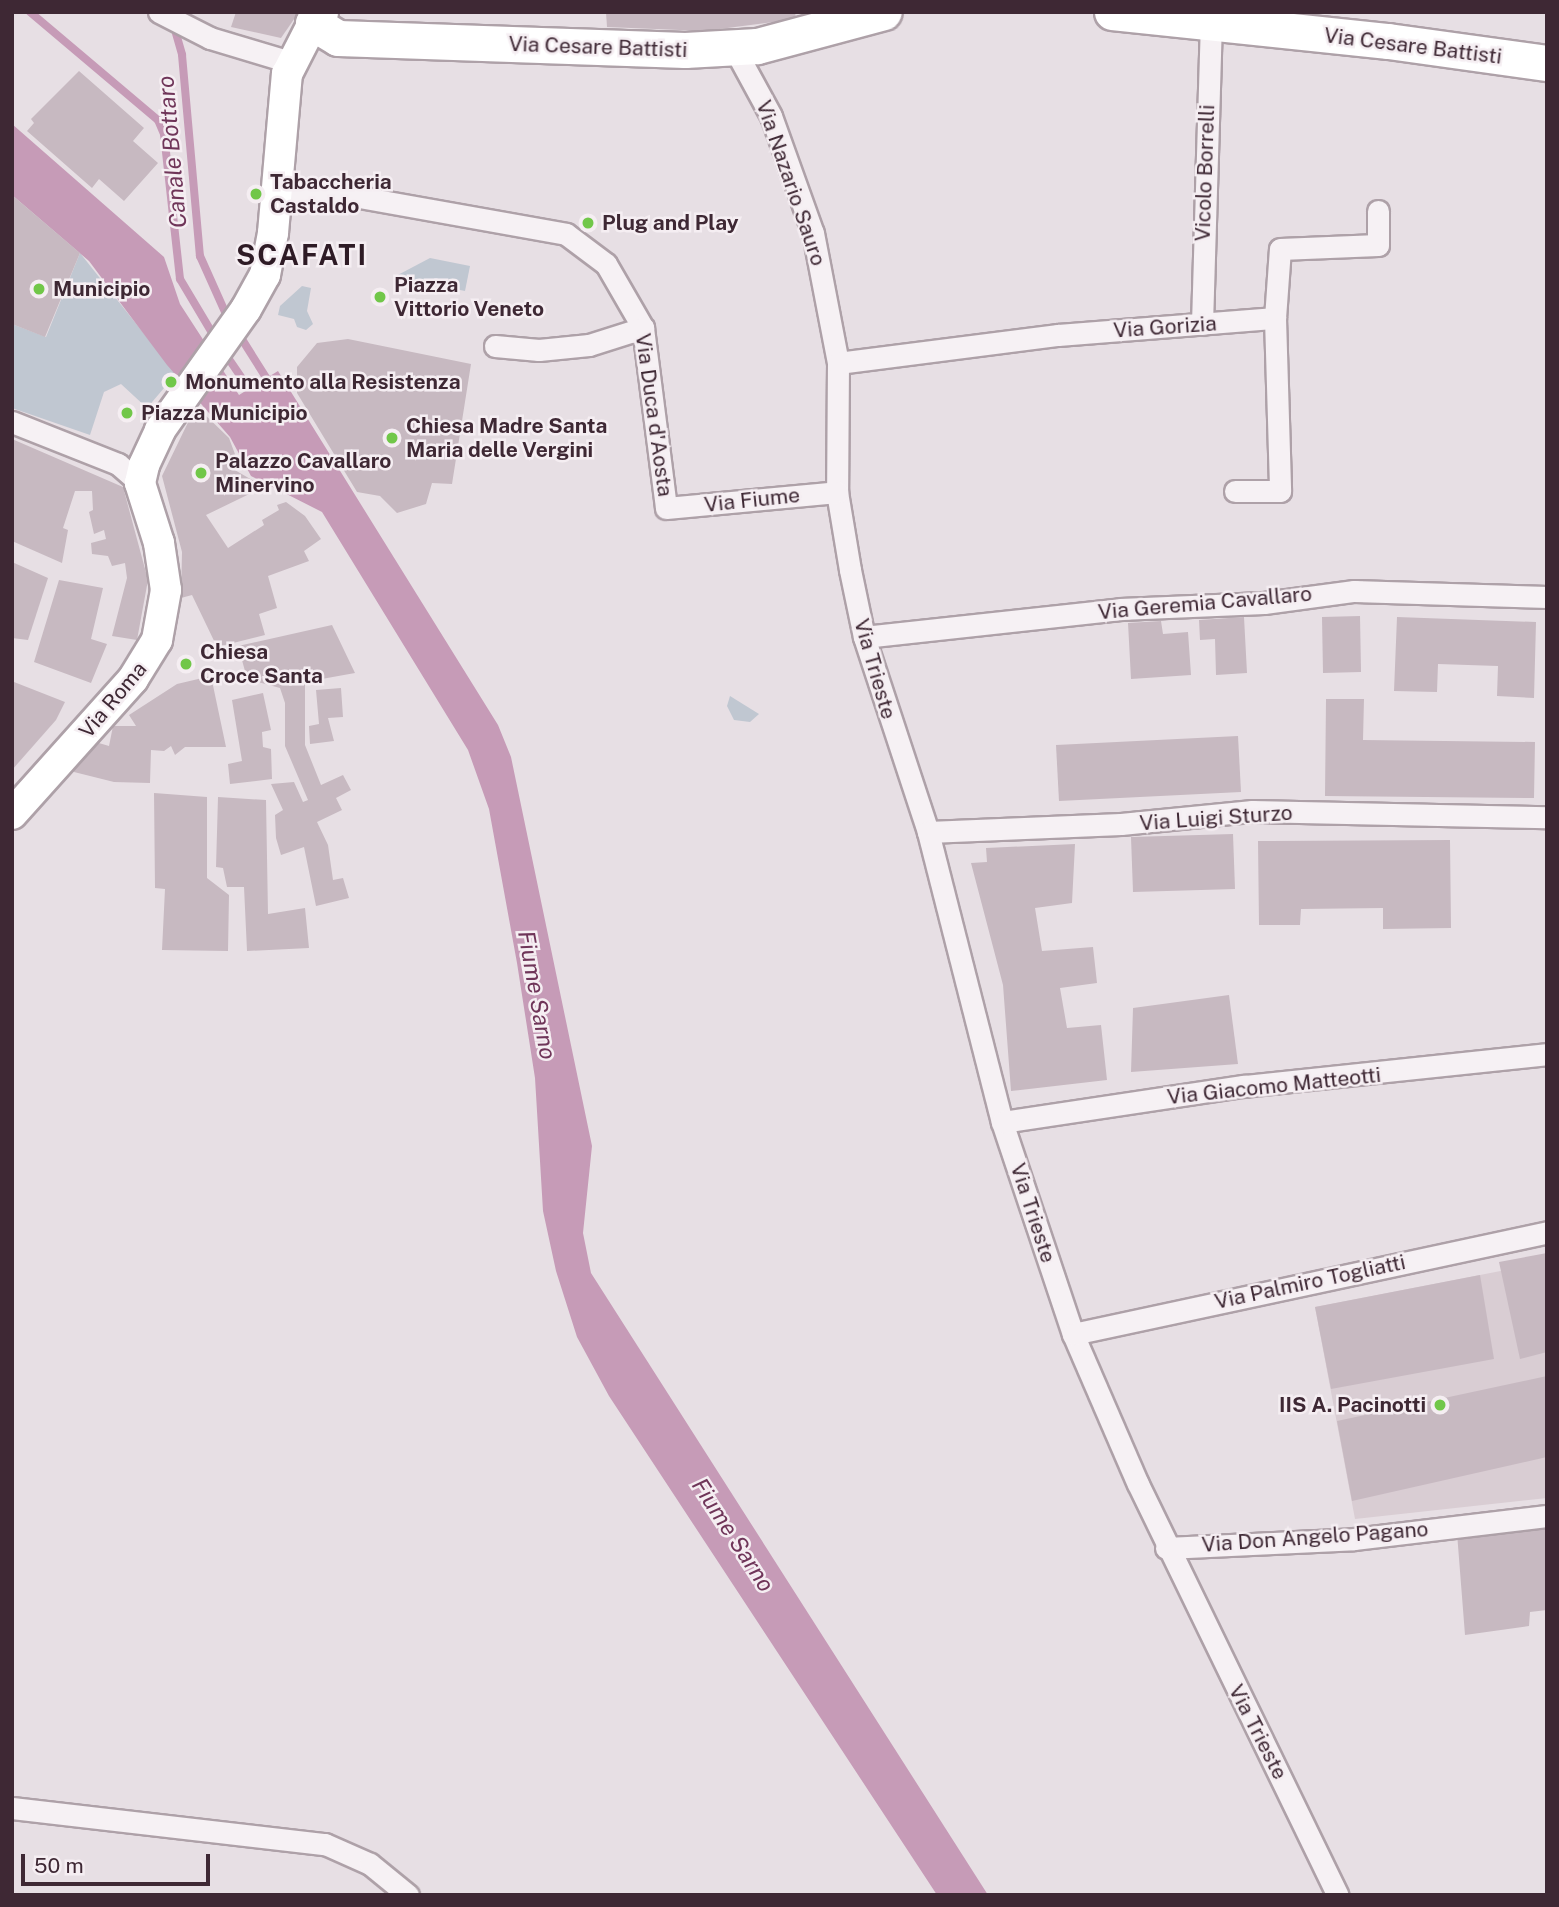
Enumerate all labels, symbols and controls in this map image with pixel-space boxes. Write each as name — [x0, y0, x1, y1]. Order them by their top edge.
street label: Via Cesare Battisti — [1323, 23, 1503, 69]
street label: Via Cesare Battisti — [508, 31, 688, 63]
water label: Canale Bottaro — [152, 75, 192, 229]
street label: Via Nazario Sauro — [751, 97, 831, 269]
street label: Vicolo Borrelli — [1190, 104, 1220, 242]
place label: Tabaccheria Castaldo — [270, 169, 392, 219]
marker: Tabaccheria Castaldo — [248, 186, 264, 202]
place label: Plug and Play — [602, 210, 739, 236]
marker: Plug and Play — [580, 215, 596, 231]
district label: SCAFATI — [237, 238, 367, 272]
place label: Piazza Vittorio Veneto — [394, 272, 544, 322]
place label: Municipio — [53, 276, 150, 302]
marker: Municipio — [31, 281, 47, 297]
marker: Piazza Vittorio Veneto — [372, 289, 388, 305]
street label: Via Gorizia — [1112, 311, 1218, 343]
street label: Via Duca d'Aosta — [630, 332, 678, 498]
place label: Monumento alla Resistenza — [185, 369, 461, 395]
marker: Monumento alla Resistenza — [163, 374, 179, 390]
place label: Piazza Municipio — [141, 400, 308, 426]
marker: Piazza Municipio — [119, 405, 135, 421]
place label: Chiesa Madre Santa Maria delle Vergini — [406, 413, 607, 463]
marker: Chiesa Madre Santa Maria delle Vergini — [384, 430, 400, 446]
place label: Palazzo Cavallaro Minervino — [215, 448, 392, 498]
marker: Palazzo Cavallaro Minervino — [193, 465, 209, 481]
street label: Via Fiume — [703, 482, 801, 518]
street label: Via Geremia Cavallaro — [1097, 581, 1313, 625]
street label: Via Trieste — [849, 616, 901, 722]
place label: Chiesa Croce Santa — [200, 639, 323, 689]
marker: Chiesa Croce Santa — [178, 656, 194, 672]
street label: Via Roma — [74, 657, 152, 743]
street label: Via Luigi Sturzo — [1139, 800, 1293, 836]
water label: Fiume Sarno — [512, 928, 562, 1062]
street label: Via Giacomo Matteotti — [1166, 1062, 1382, 1110]
street label: Via Trieste — [1005, 1160, 1061, 1266]
street label: Via Palmiro Togliatti — [1212, 1249, 1408, 1315]
place label: IIS A. Pacinotti — [1279, 1392, 1426, 1418]
marker: IIS A. Pacinotti — [1432, 1397, 1448, 1413]
water label: Fiume Sarno — [686, 1473, 780, 1597]
street label: Via Don Angelo Pagano — [1201, 1517, 1429, 1557]
street label: Via Trieste — [1223, 1680, 1293, 1784]
scale bar — [24, 1840, 214, 1884]
text: 50 m — [34, 1853, 84, 1878]

